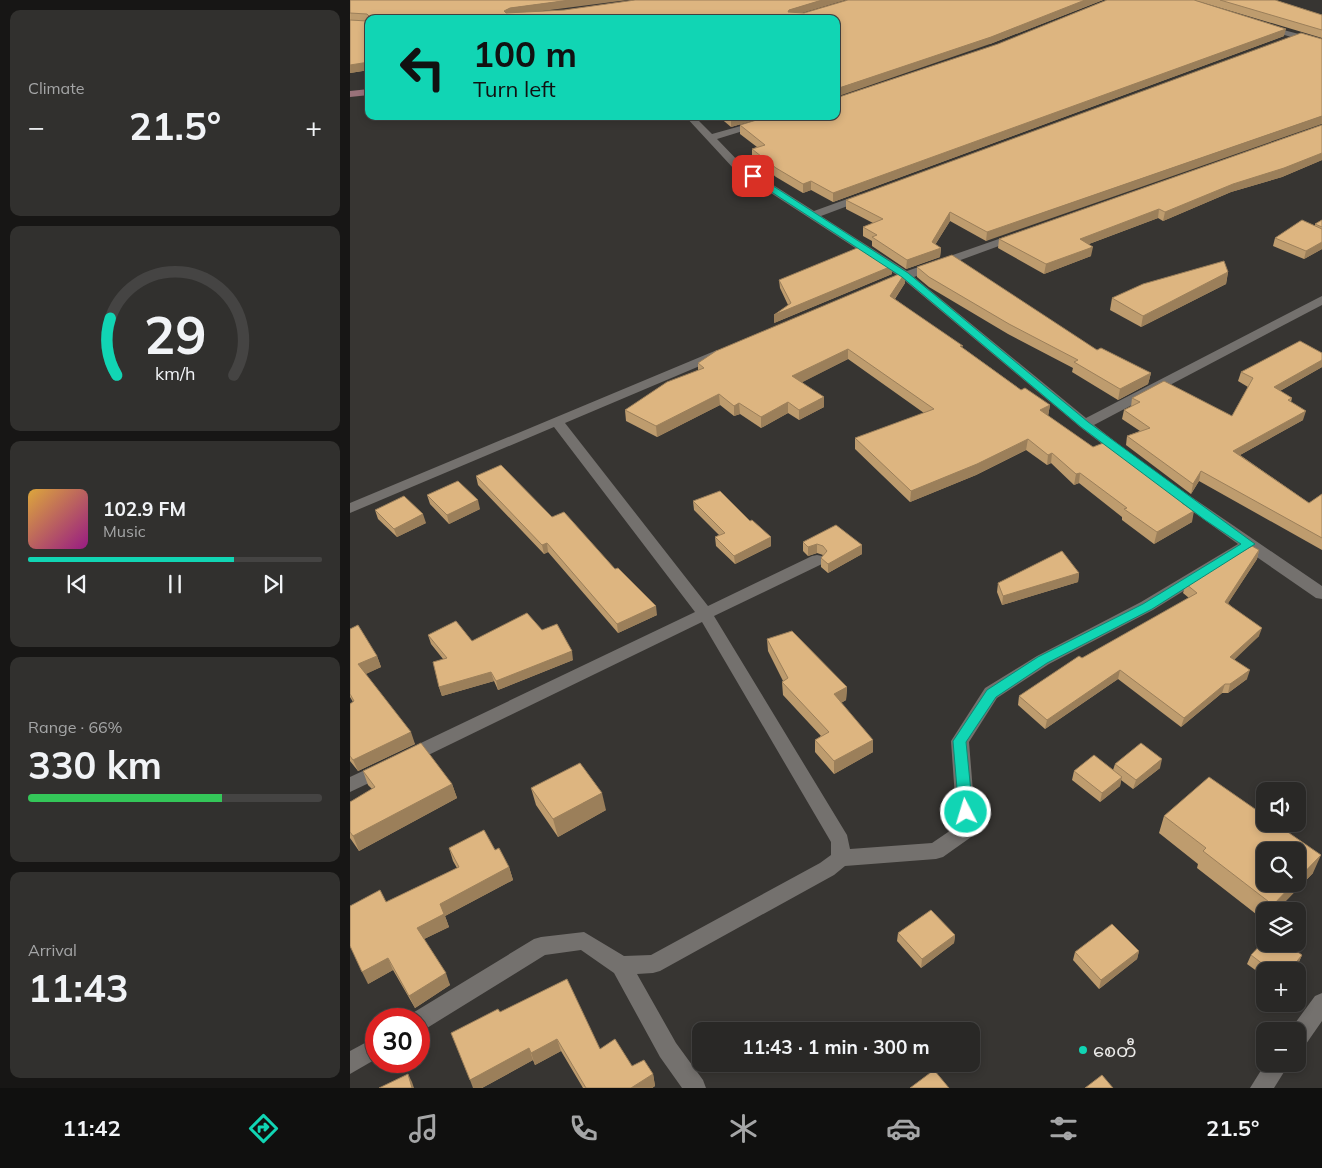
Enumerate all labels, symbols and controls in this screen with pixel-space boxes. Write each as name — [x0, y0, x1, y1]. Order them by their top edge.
text: 100 m — [473, 32, 577, 76]
icon: left — [390, 35, 455, 100]
text: Turn left — [473, 75, 556, 103]
text: Climate — [28, 78, 84, 98]
text: 21.5° — [129, 102, 221, 150]
text: − — [28, 109, 45, 144]
text: + — [305, 109, 322, 144]
pin — [732, 155, 774, 197]
icon: arrive — [739, 162, 767, 190]
text: 29 — [144, 302, 206, 367]
text: km/h — [155, 362, 195, 384]
text: 102.9 FM — [103, 497, 186, 521]
text: Music — [103, 521, 146, 541]
icon: previous — [63, 570, 91, 598]
icon: pause — [161, 570, 189, 598]
icon: next — [259, 570, 287, 598]
text: Range · 66% — [28, 717, 123, 737]
text: 330 km — [28, 741, 162, 789]
map controls — [1256, 782, 1306, 1072]
button: sound — [1256, 782, 1306, 832]
position arrow — [939, 785, 991, 837]
button: search — [1256, 842, 1306, 892]
button: layers — [1256, 902, 1306, 952]
text: Arrival — [28, 940, 77, 960]
button: + — [1256, 962, 1306, 1012]
text: 11:43 — [28, 964, 129, 1012]
speed limit sign: 30 — [365, 1008, 430, 1073]
button: − — [1256, 1022, 1306, 1072]
text: 11:43 · 1 min · 300 m — [742, 1035, 930, 1059]
place label: စေတီ — [1093, 1037, 1137, 1062]
marker: စေတီ — [1077, 1044, 1089, 1056]
icon: directions — [246, 1111, 281, 1146]
icon: music — [406, 1111, 441, 1146]
icon: phone — [566, 1111, 601, 1146]
icon: climate — [726, 1111, 761, 1146]
icon: car — [886, 1111, 921, 1146]
icon: filters — [1046, 1111, 1081, 1146]
text: 11:42 — [63, 1114, 121, 1142]
text: 21.5° — [1206, 1114, 1259, 1142]

